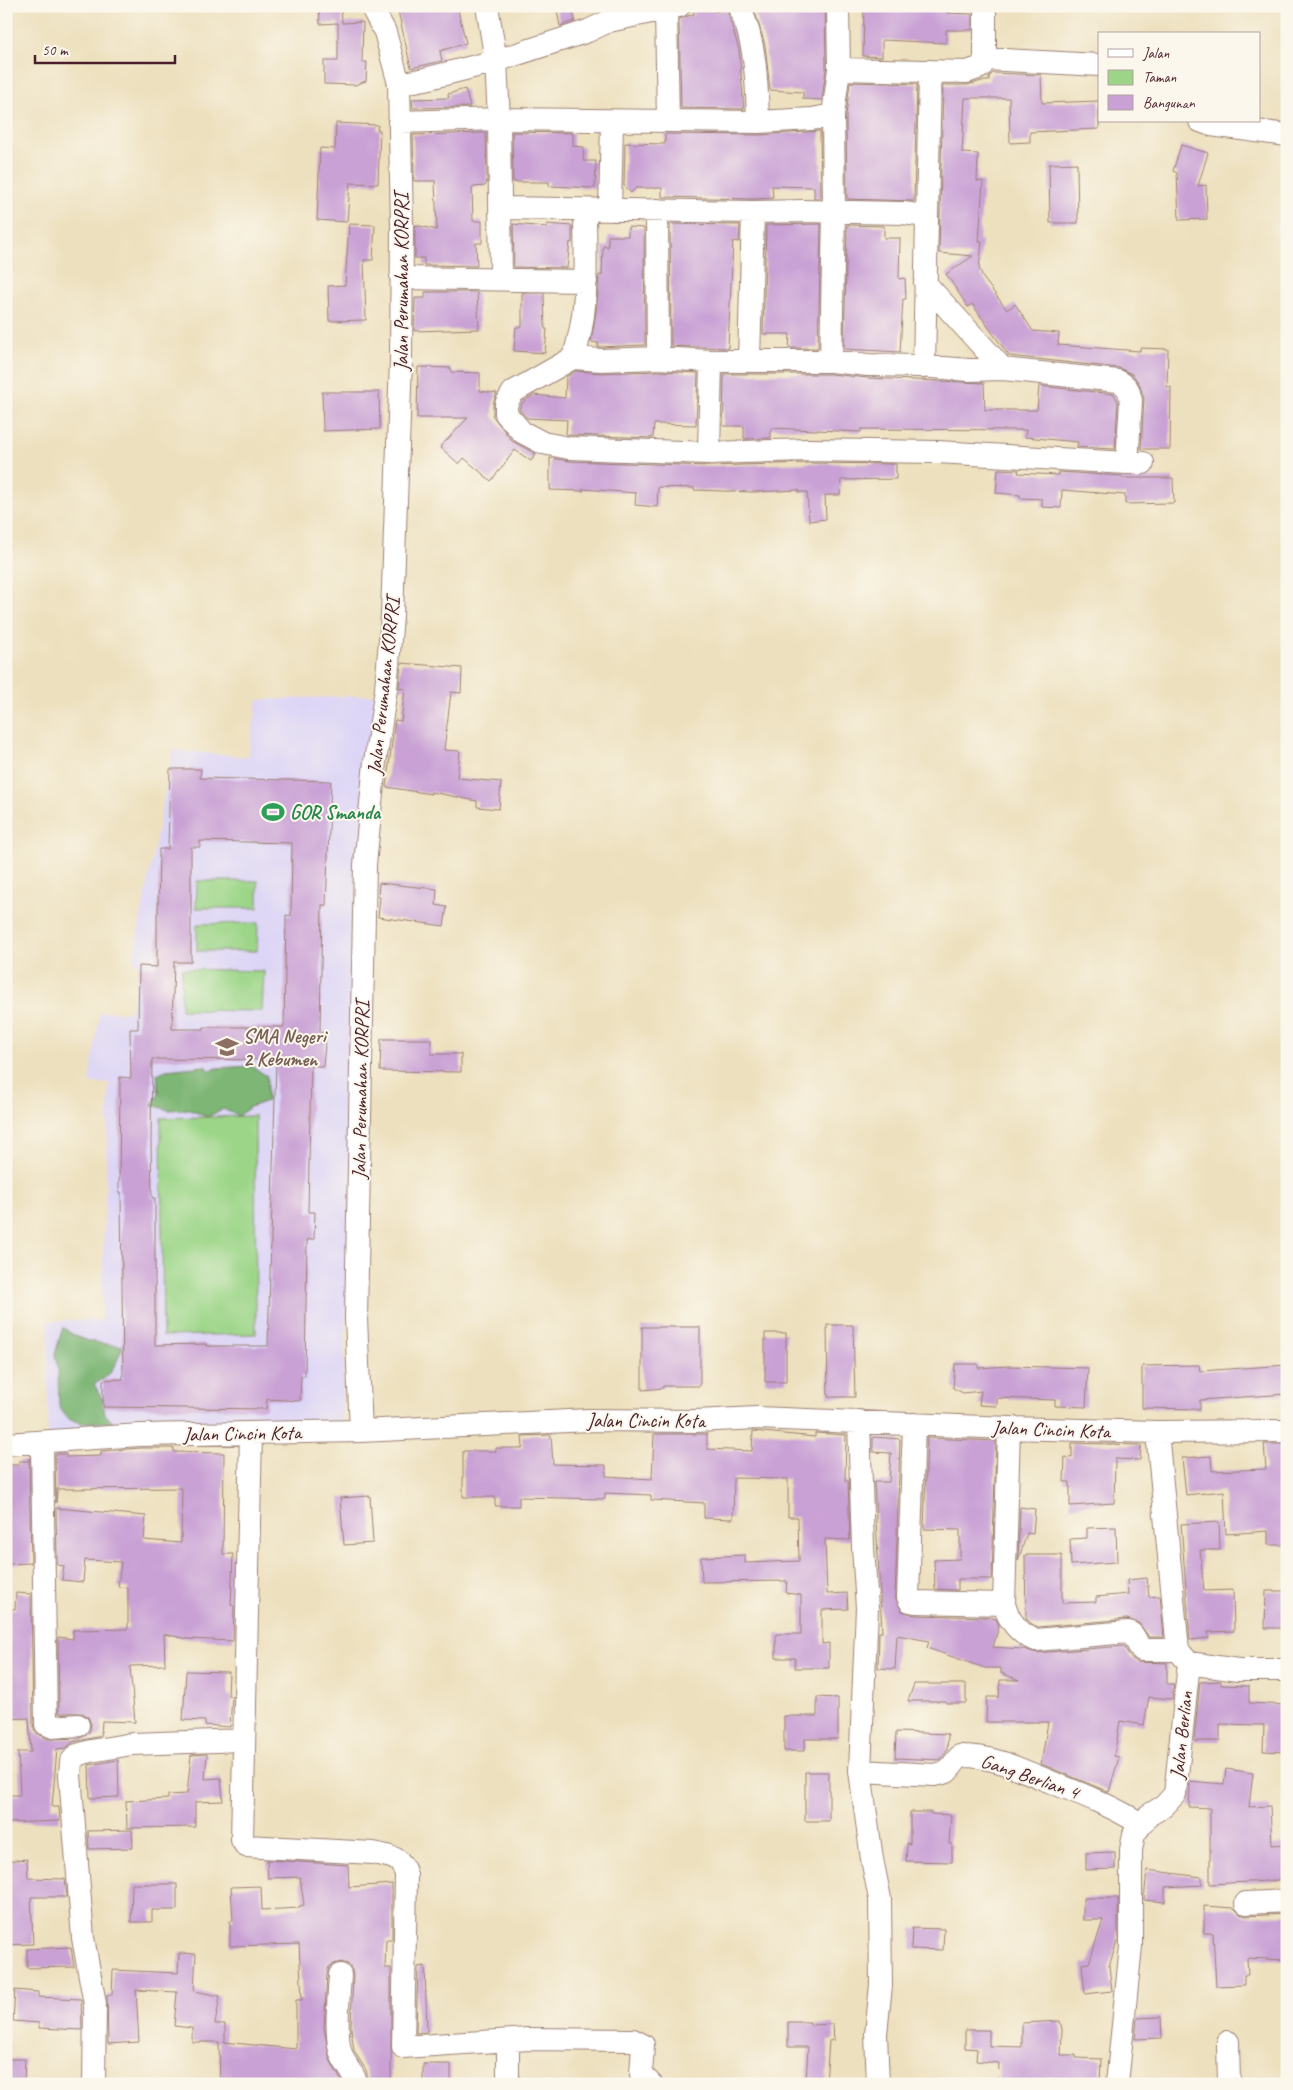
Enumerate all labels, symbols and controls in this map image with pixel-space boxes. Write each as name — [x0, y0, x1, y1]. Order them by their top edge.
scale bar — [35, 32, 175, 64]
legend — [1098, 32, 1260, 122]
text: 50 m — [42, 41, 69, 60]
text: Jalan — [1142, 44, 1170, 63]
text: Taman — [1143, 68, 1176, 87]
text: Bangunan — [1143, 94, 1196, 113]
street label: Jalan Perumahan KORPRI — [389, 189, 414, 372]
street label: Jalan Perumahan KORPRI — [362, 592, 406, 777]
sports icon: GOR Smanda — [260, 799, 286, 825]
place label: GOR Smanda — [290, 800, 382, 825]
street label: Jalan Perumahan KORPRI — [346, 997, 375, 1180]
place label: SMA Negeri 2 Kebumen — [243, 1024, 329, 1072]
school or university icon: SMA Negeri 2 Kebumen — [214, 1034, 240, 1060]
street label: Jalan Cincin Kota — [586, 1408, 707, 1433]
street label: Jalan Cincin Kota — [991, 1415, 1112, 1444]
street label: Jalan Cincin Kota — [182, 1420, 303, 1447]
street label: Jalan Berlian — [1164, 1689, 1199, 1781]
street label: Gang Berlian 4 — [978, 1748, 1084, 1806]

